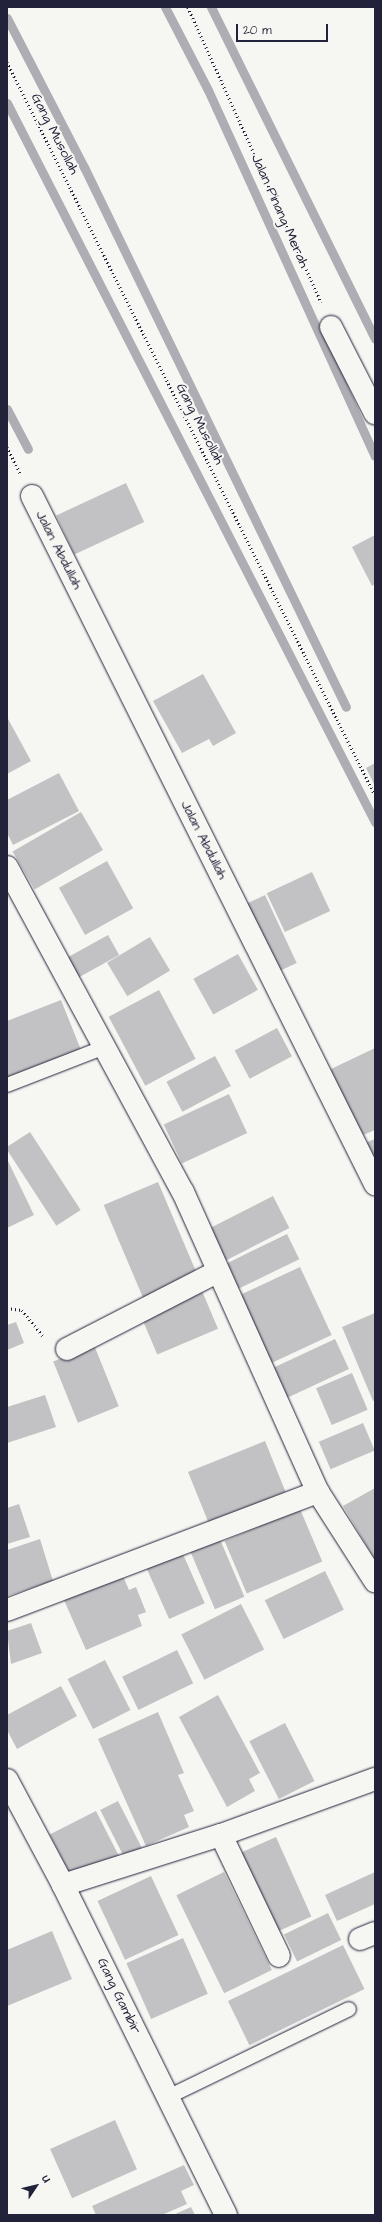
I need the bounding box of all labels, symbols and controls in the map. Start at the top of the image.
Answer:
scale bar [238,16,330,42]
text: 20 m [243,22,272,39]
street label: Gang Musollah [27,91,83,177]
street label: Jalan Pinang Merah [247,152,313,270]
street label: Gang Musollah [172,381,228,467]
street label: Jalan Abdullah [32,508,86,592]
street label: Jalan Abdullah [177,798,231,882]
street label: Gang Gambir [93,1955,145,2037]
north arrow [16,2166,56,2206]
text: U [38,2172,54,2186]

